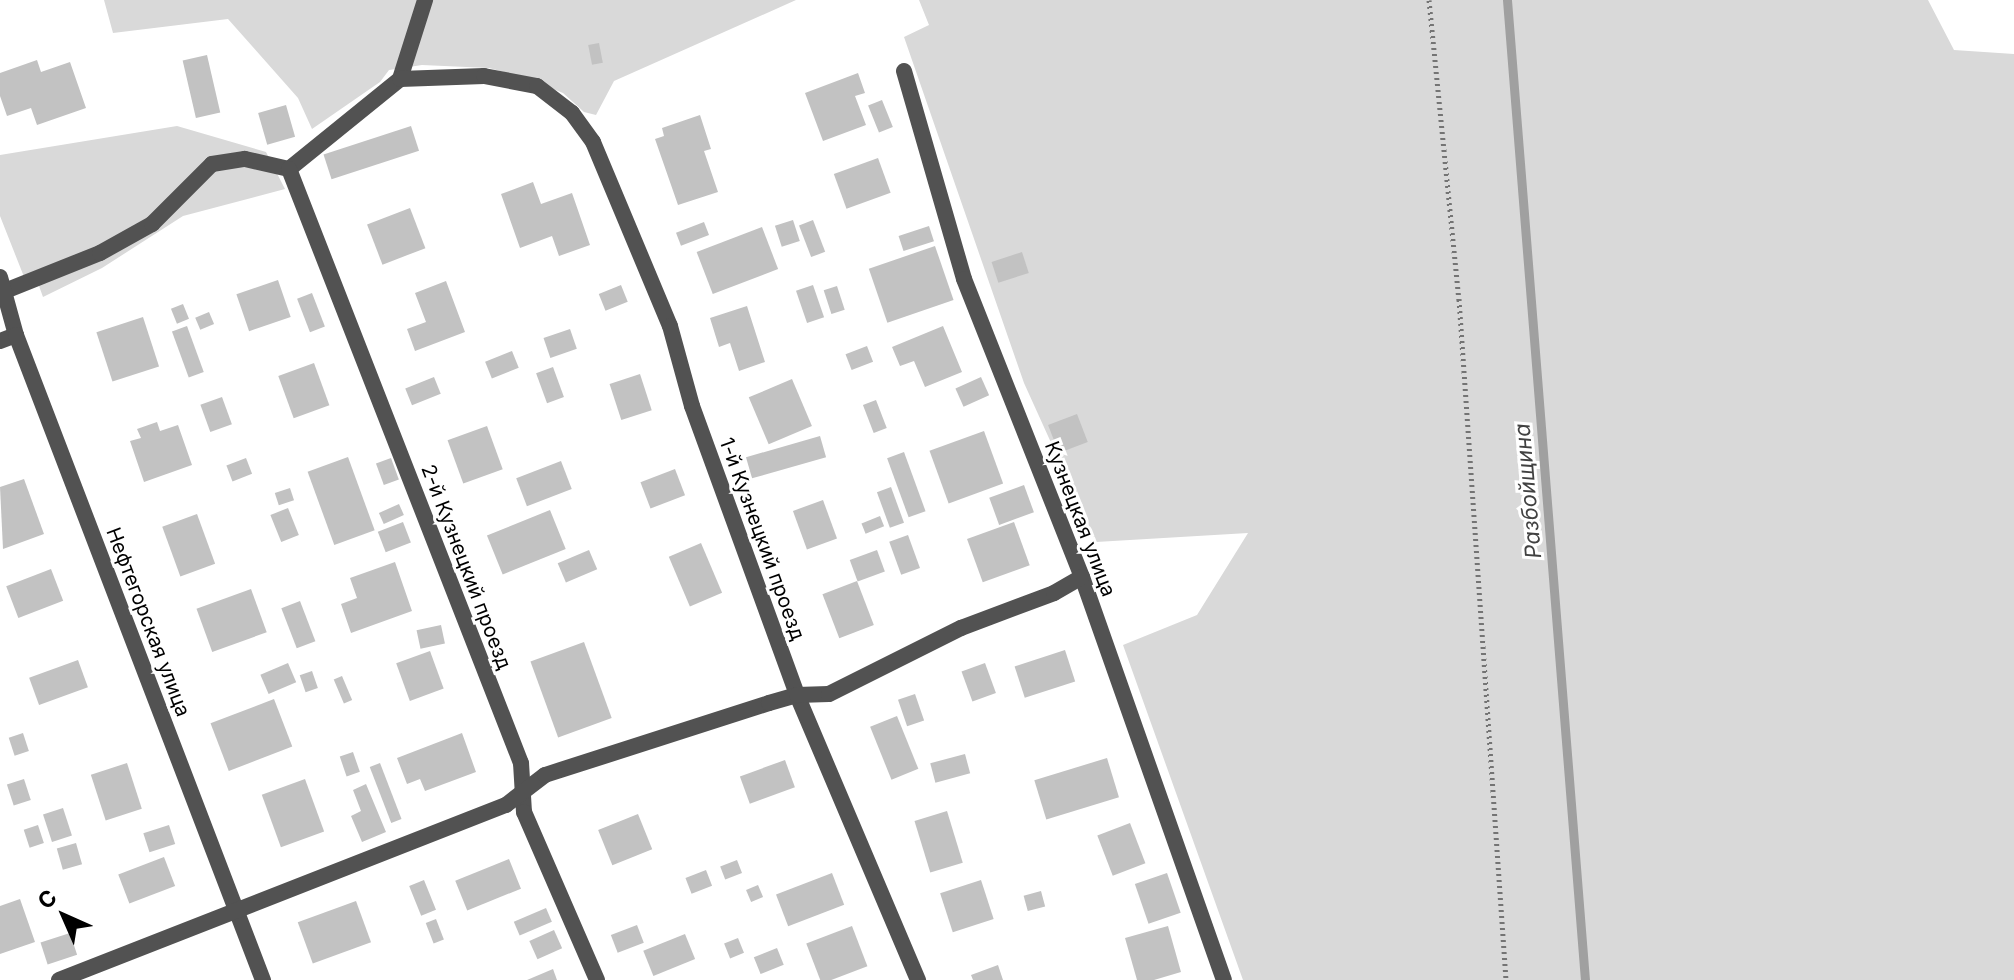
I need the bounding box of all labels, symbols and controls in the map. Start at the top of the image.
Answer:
water label: Разбойщина [1509,422,1547,560]
street label: 1-й Кузнецкий проезд [714,434,810,644]
street label: Кузнецкая улица [1039,438,1121,600]
street label: 2-й Кузнецкий проезд [416,461,516,673]
street label: Нефтегорская улица [101,524,195,720]
north arrow [24,876,104,956]
text: С [32,884,62,914]

